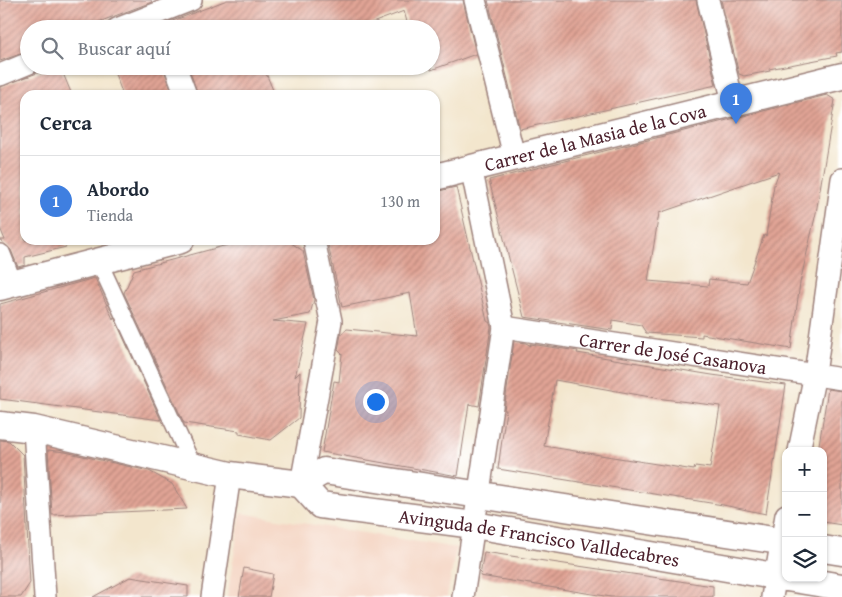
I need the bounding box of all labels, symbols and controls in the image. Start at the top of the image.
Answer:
search box [20,20,440,75]
icon: search [38,34,66,62]
text: Buscar aquí [78,34,171,62]
pin: 1 [720,83,752,124]
street label: Carrer de la Masia de la Cova [481,96,709,178]
text: Cerca [40,107,92,138]
text: Abordo [87,175,149,203]
text: 1 [52,189,60,213]
text: 130 m [380,189,420,213]
text: Tienda [87,203,133,227]
street label: Carrer de José Casanova [577,325,769,381]
your location [363,389,389,415]
map controls [782,447,827,582]
button: + [782,447,827,492]
button: − [782,492,827,537]
street label: Avinguda de Francisco Valldecabres [397,501,682,574]
button: layers [782,537,827,582]

